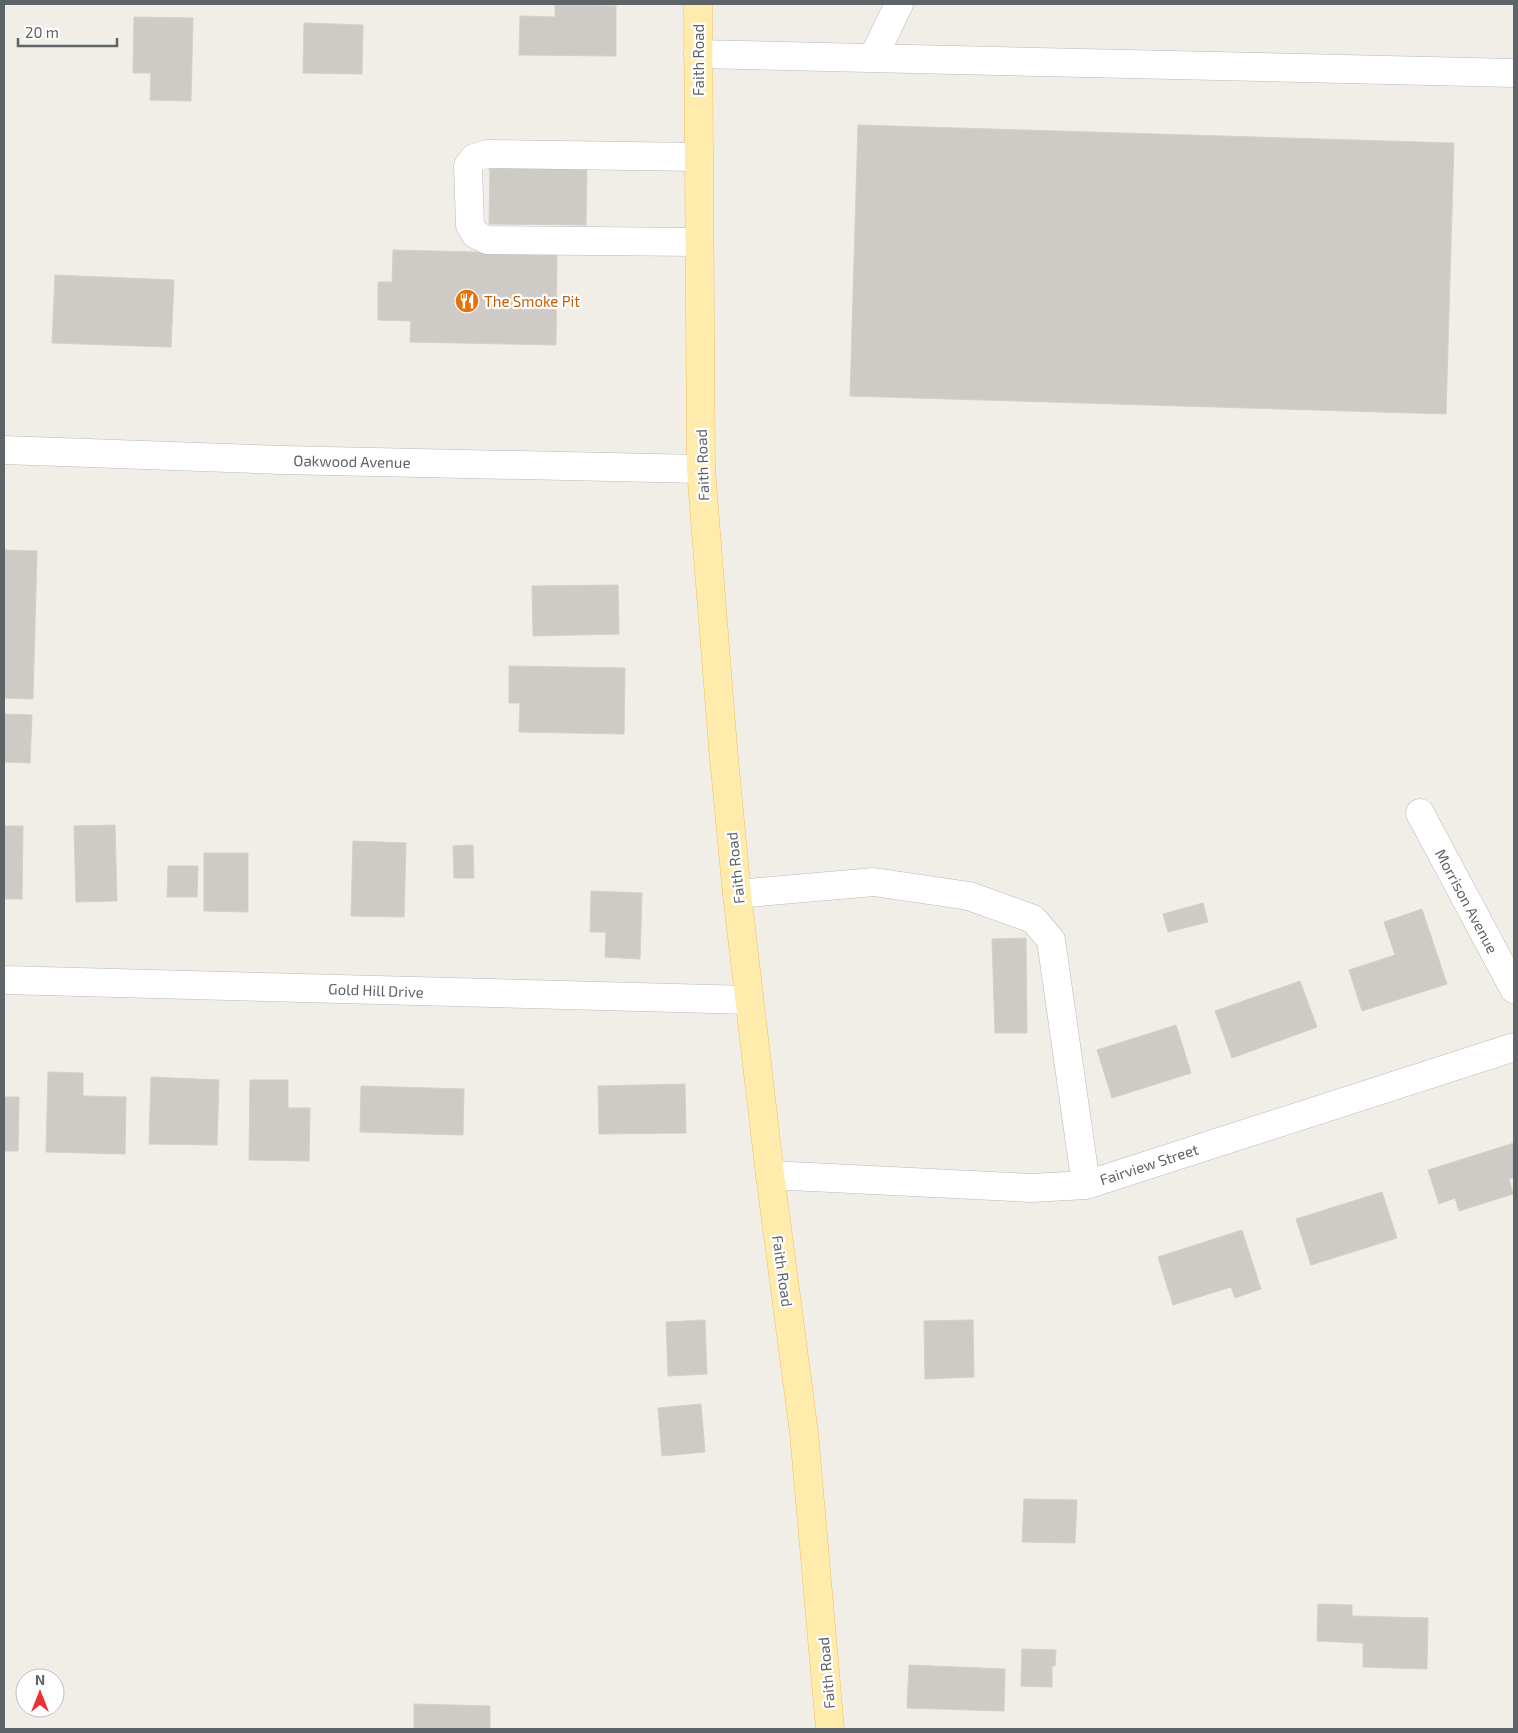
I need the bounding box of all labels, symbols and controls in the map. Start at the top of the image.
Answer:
scale bar [18,15,116,47]
text: 20 m [25,23,59,41]
street label: Faith Road [689,24,707,96]
restaurant icon: The Smoke Pit [454,288,480,314]
place label: The Smoke Pit [484,292,580,310]
street label: Faith Road [692,429,712,501]
street label: Oakwood Avenue [293,451,411,471]
street label: Faith Road [722,831,748,905]
street label: Morrison Avenue [1432,846,1502,956]
street label: Gold Hill Drive [328,979,424,1001]
street label: Fairview Street [1097,1140,1201,1188]
street label: Faith Road [769,1234,797,1308]
street label: Faith Road [814,1636,838,1710]
north arrow [15,1668,65,1718]
text: N [35,1671,45,1688]

